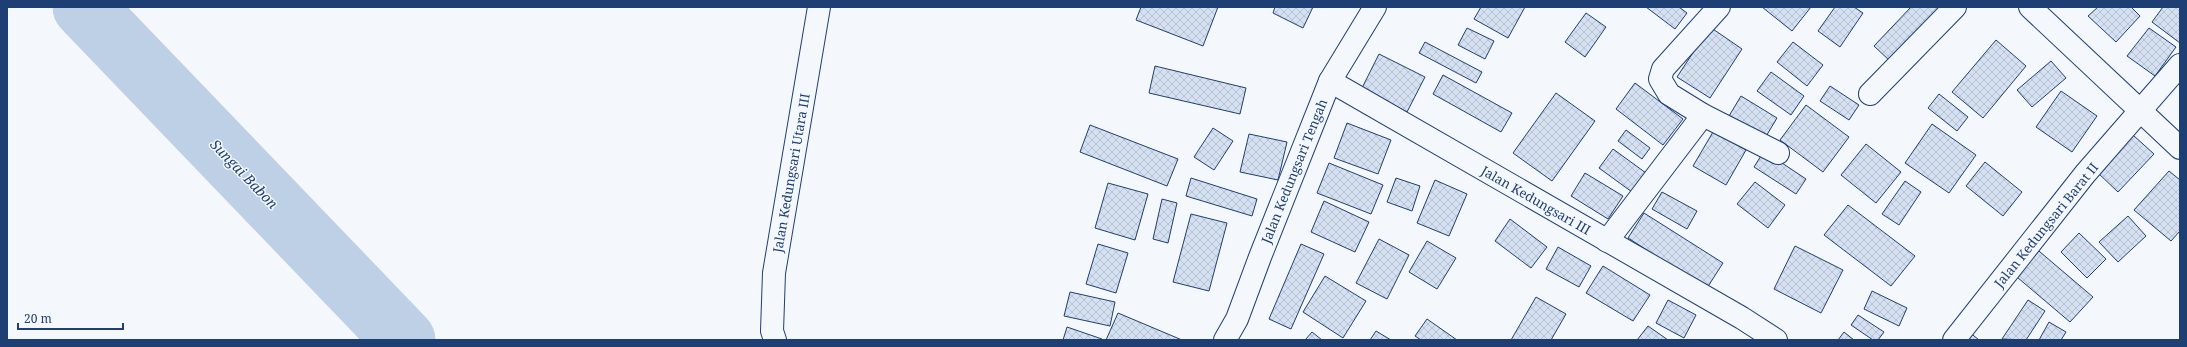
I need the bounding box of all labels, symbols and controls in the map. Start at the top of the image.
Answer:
street label: Jalan Kedungsari Utara III [768,92,814,255]
street label: Jalan Kedungsari Tengah [1256,96,1331,247]
water label: Sungai Babon [206,135,283,213]
street label: Jalan Kedungsari Barat II [1989,159,2102,292]
street label: Jalan Kedungsari III [1477,161,1594,239]
scale bar [18,305,123,331]
text: 20 m [24,310,52,327]

